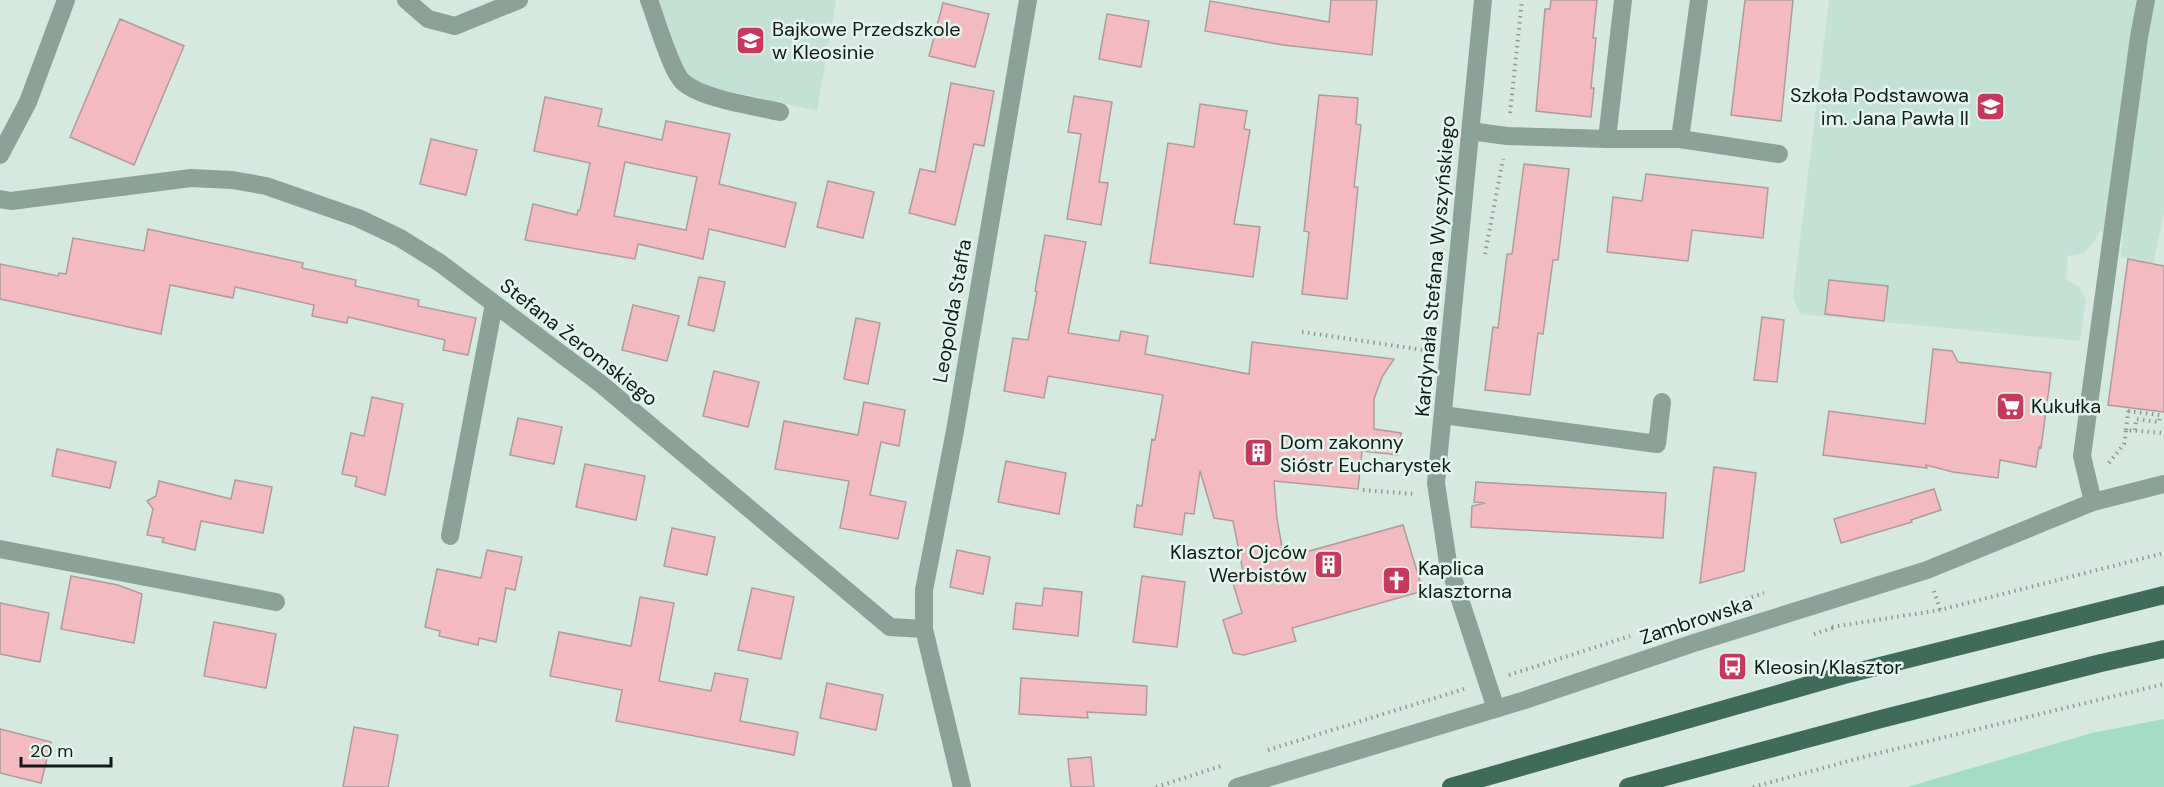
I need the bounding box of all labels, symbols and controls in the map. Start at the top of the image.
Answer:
place label: Bajkowe Przedszkole w Kleosinie [772,16,961,65]
school or university icon: Bajkowe Przedszkole w Kleosinie [735,25,767,57]
place label: Szkoła Podstawowa im. Jana Pawła II [1790,82,1969,131]
school or university icon: Szkoła Podstawowa im. Jana Pawła II [1974,90,2006,122]
street label: Kardynała Stefana Wyszyńskiego [1409,114,1461,418]
street label: Leopolda Staffa [927,237,977,385]
street label: Stefana Żeromskiego [495,272,663,412]
supermarket icon: Kukułka [1994,390,2026,422]
place label: Kukułka [2031,393,2101,419]
place label: Dom zakonny Sióstr Eucharystek [1280,429,1452,478]
building icon: Dom zakonny Sióstr Eucharystek [1243,437,1275,469]
place label: Klasztor Ojców Werbistów [1170,539,1307,588]
building icon: Klasztor Ojców Werbistów [1312,548,1344,580]
place label: Kaplica klasztorna [1418,555,1512,604]
church icon: Kaplica klasztorna [1381,564,1413,596]
street label: Zambrowska [1636,590,1756,650]
bus stop icon: Kleosin/Klasztor [1717,651,1749,683]
place label: Kleosin/Klasztor [1754,654,1902,680]
scale bar [21,730,111,768]
text: 20 m [30,739,73,763]

